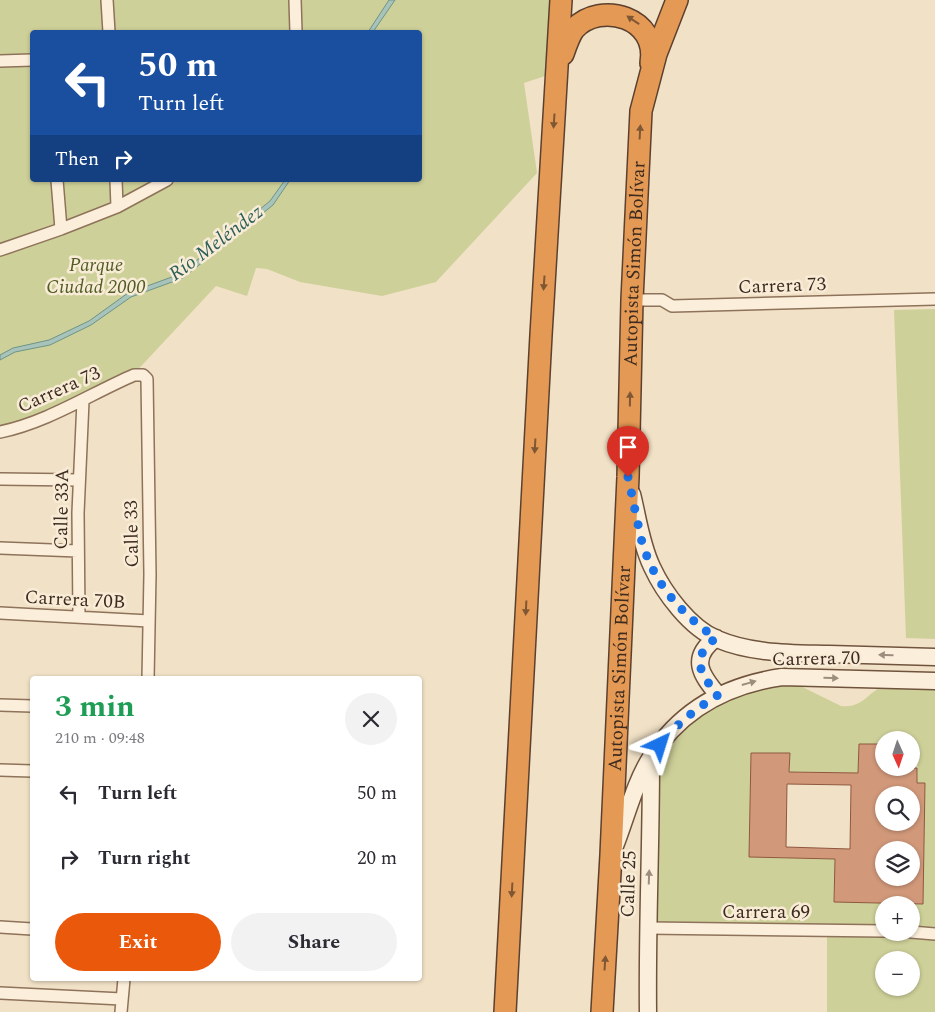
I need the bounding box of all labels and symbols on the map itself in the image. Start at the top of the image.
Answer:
one-way arrow [626,15,640,24]
one-way arrow [550,113,558,129]
one-way arrow [637,123,645,139]
street label: Autopista Simón Bolívar [616,160,653,367]
water label: Río Meléndez [162,197,270,289]
park label: Parque Ciudad 2000 [46,251,146,302]
street label: Carrera 73 [737,270,827,302]
one-way arrow [540,276,548,292]
street label: Carrera 73 [13,359,106,421]
one-way arrow [626,391,634,407]
pin [607,426,649,477]
one-way arrow [531,438,539,454]
street label: Calle 33A [47,468,77,550]
street label: Calle 33 [117,500,147,568]
street label: Autopista Simón Bolívar [600,564,639,772]
street label: Carrera 70B [24,583,126,617]
one-way arrow [522,600,530,616]
street label: Carrera 70 [772,644,860,674]
one-way arrow [878,651,894,659]
one-way arrow [823,674,839,682]
one-way arrow [742,679,757,687]
position arrow [633,718,685,770]
north arrow [875,731,920,776]
street label: Calle 25 [613,850,645,918]
one-way arrow [645,869,653,885]
one-way arrow [507,882,515,898]
street label: Carrera 69 [722,898,810,927]
one-way arrow [601,955,609,971]

